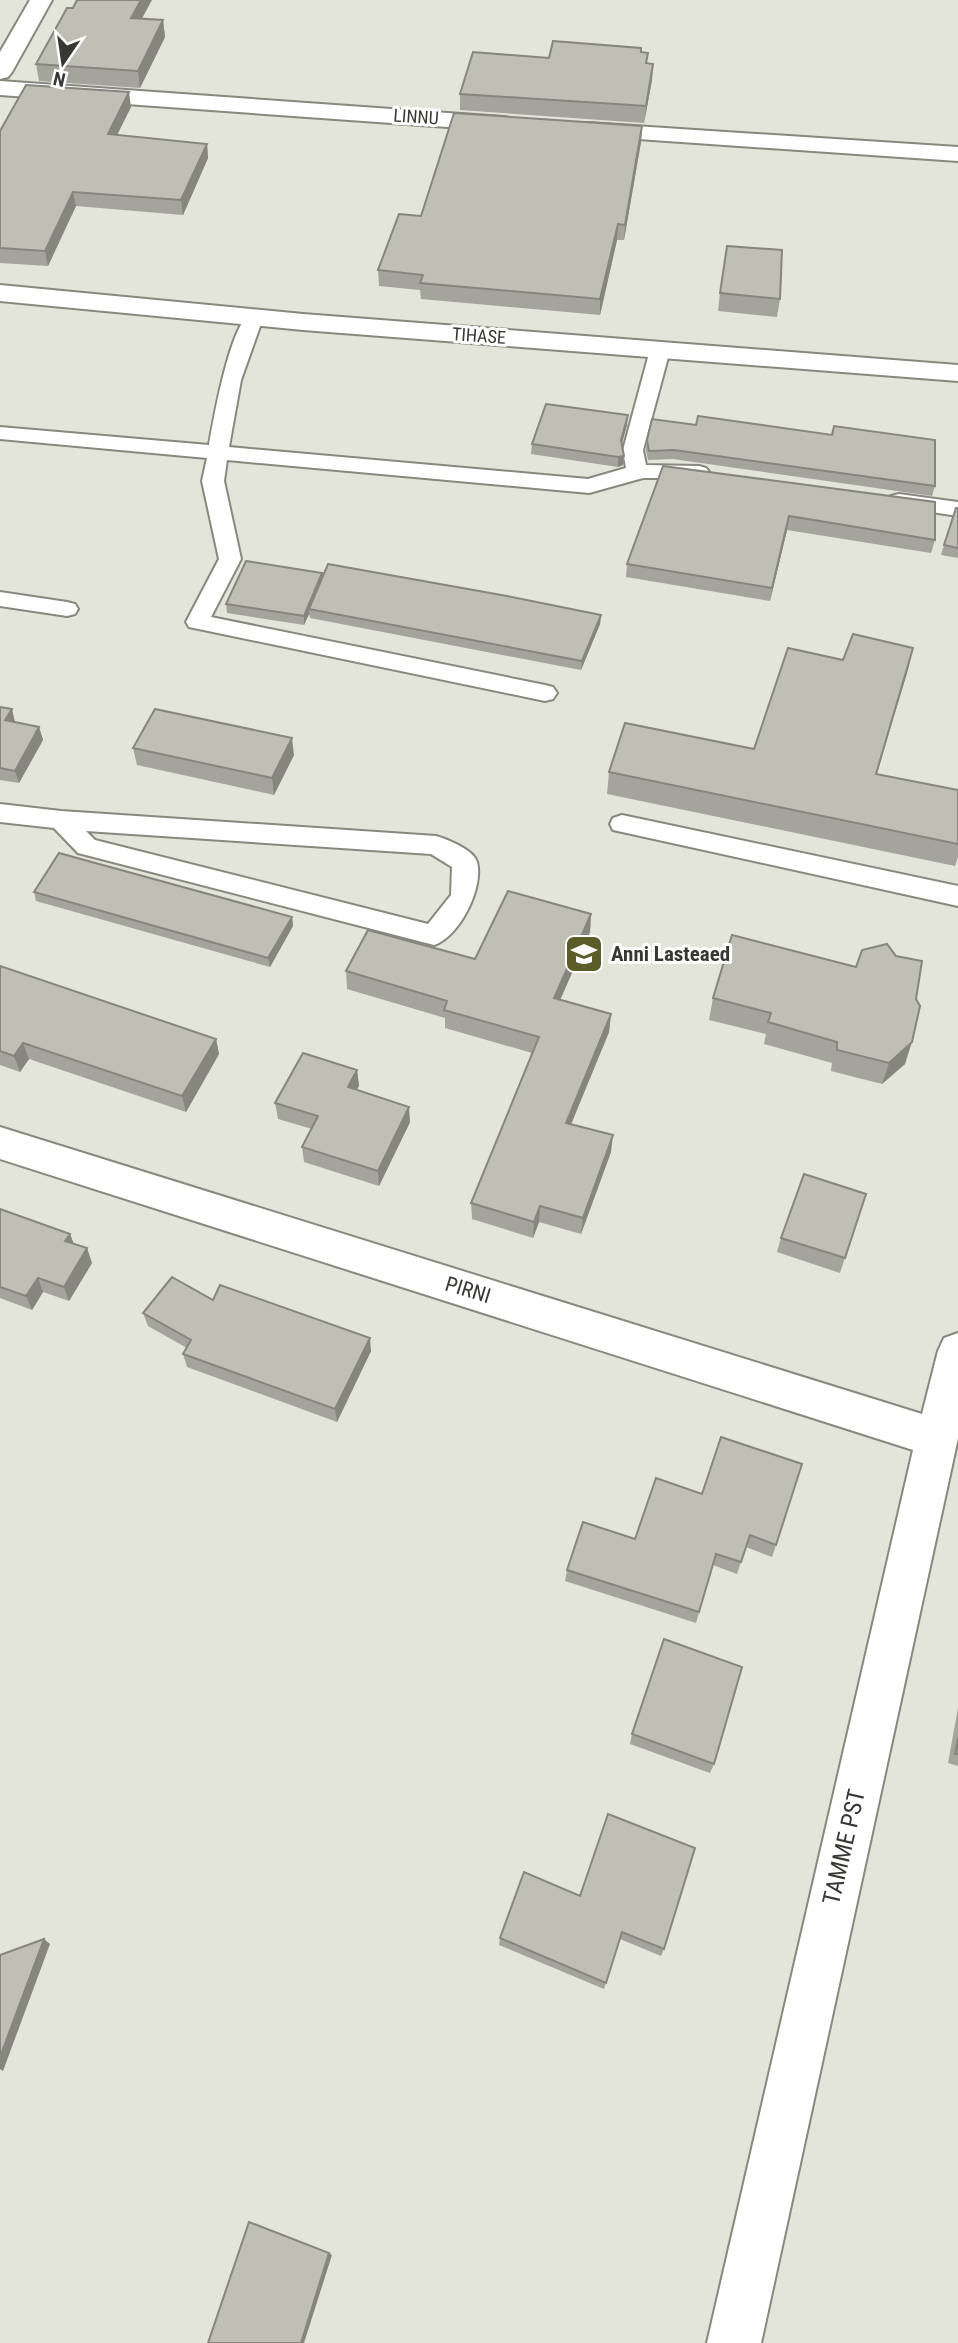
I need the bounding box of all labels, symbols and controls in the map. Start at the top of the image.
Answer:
north arrow [28,28,98,98]
text: N [51,67,68,92]
street label: LINNU [393,104,439,129]
street label: TIHASE [451,323,507,348]
school or university icon: Anni Lasteaed [563,933,605,975]
place label: Anni Lasteaed [611,942,730,966]
street label: PIRNI [442,1272,494,1308]
street label: TAMME PST [817,1787,871,1907]

